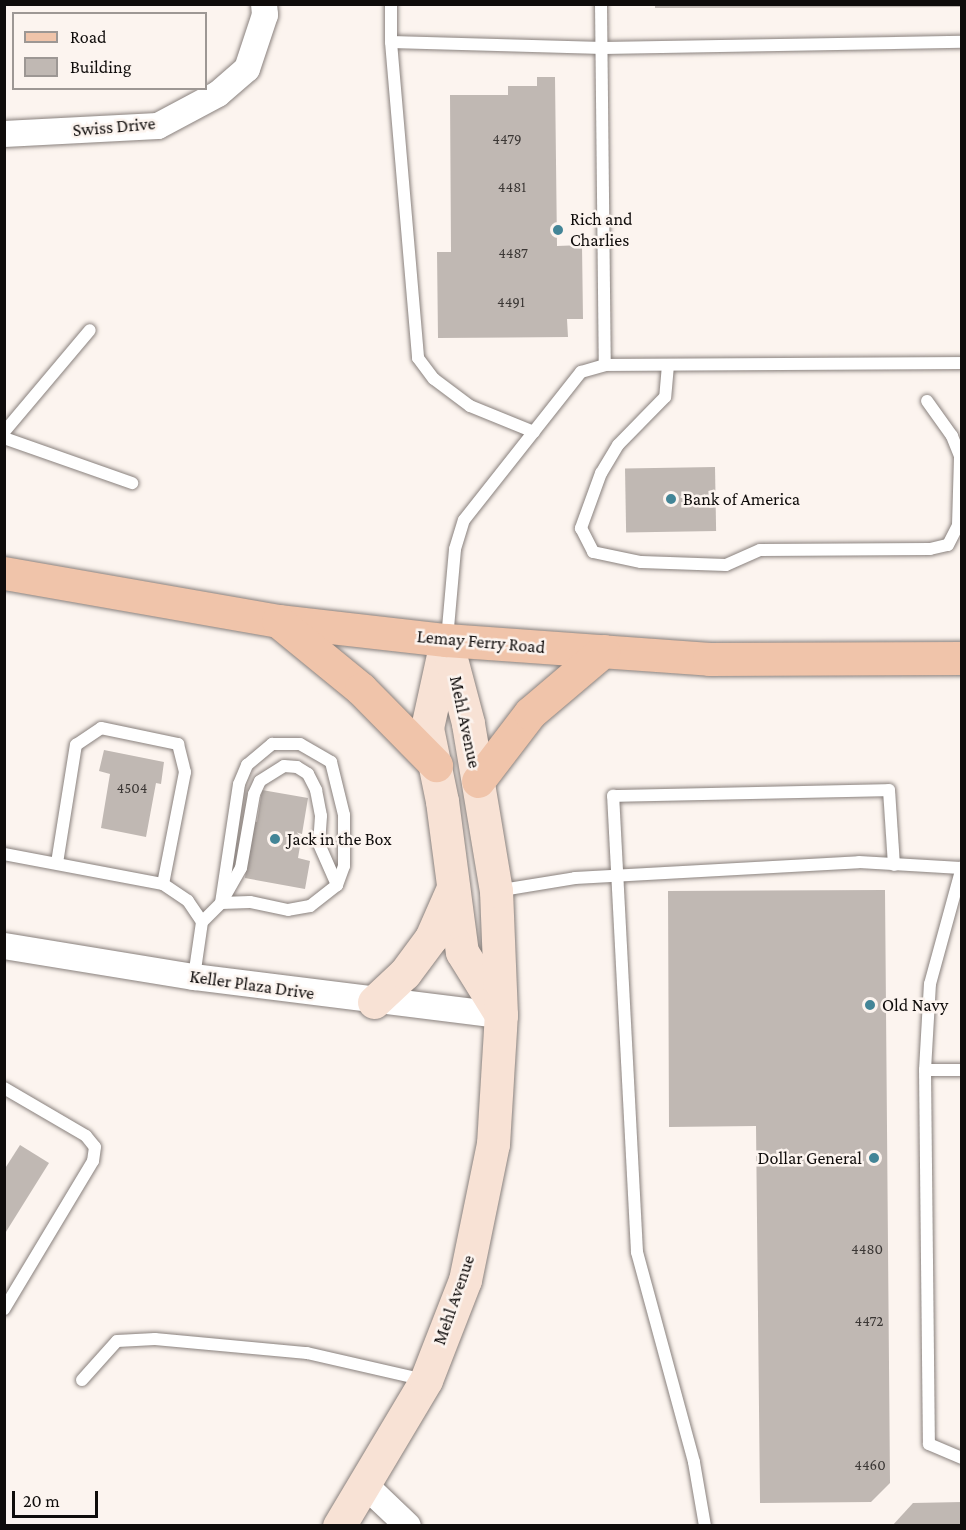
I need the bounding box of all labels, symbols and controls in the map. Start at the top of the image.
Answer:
legend [12,12,207,90]
text: Road [70,27,107,47]
text: Building [70,57,131,77]
street label: Swiss Drive [72,113,156,141]
house number: 4479 [492,131,522,149]
house number: 4481 [498,179,526,197]
place label: Rich and Charlies [570,209,633,252]
marker: Rich and Charlies [551,223,565,237]
house number: 4487 [498,245,528,263]
house number: 4491 [497,294,525,312]
place label: Bank of America [683,488,800,510]
marker: Bank of America [664,492,678,506]
street label: Lemay Ferry Road [416,626,546,658]
street label: Mehl Avenue [445,674,485,770]
house number: 4504 [117,780,147,798]
place label: Jack in the Box [287,828,392,850]
marker: Jack in the Box [268,832,282,846]
street label: Keller Plaza Drive [188,966,316,1004]
place label: Old Navy [882,994,948,1016]
marker: Old Navy [863,998,877,1012]
place label: Dollar General [758,1147,862,1169]
marker: Dollar General [867,1151,881,1165]
house number: 4480 [851,1241,883,1259]
street label: Mehl Avenue [429,1252,479,1348]
house number: 4472 [854,1313,884,1331]
house number: 4460 [854,1457,886,1475]
scale bar [15,1479,100,1517]
text: 20 m [23,1491,60,1511]

